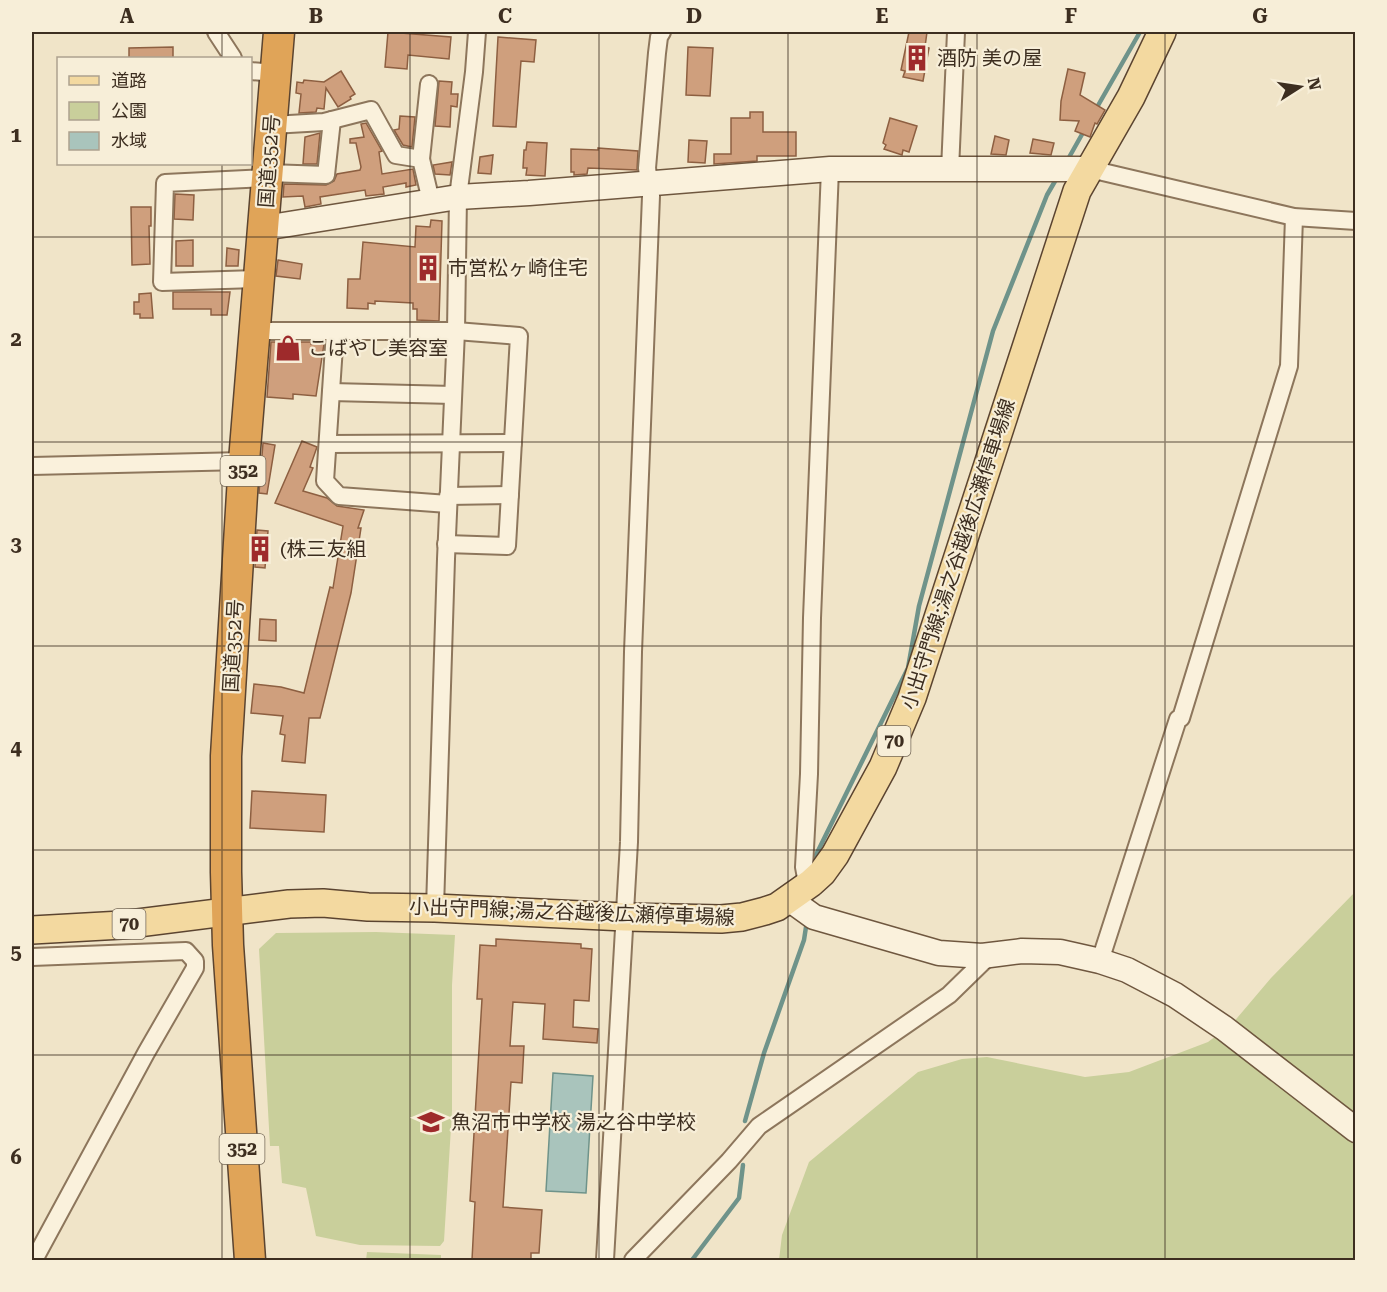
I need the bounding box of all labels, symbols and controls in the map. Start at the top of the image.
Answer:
text: A [120,4,135,28]
text: B [309,4,323,28]
text: C [498,4,512,28]
text: D [686,4,702,28]
text: E [876,4,889,28]
text: F [1065,4,1077,28]
text: G [1252,4,1268,28]
building icon: 酒防 美の屋 [902,43,932,73]
place label: 酒防 美の屋 [937,46,1042,70]
legend [57,57,252,165]
north arrow [1270,57,1330,117]
text: 道路 [111,70,147,91]
text: N [1304,76,1325,92]
text: 公園 [111,100,147,121]
street label: 国道352号 [254,113,284,209]
text: 1 [10,123,22,147]
text: 水域 [111,130,147,151]
building icon: 市営松ヶ崎住宅 [413,253,443,283]
place label: 市営松ヶ崎住宅 [448,256,588,280]
text: 2 [10,327,22,351]
shop icon: こばやし美容室 [273,333,303,363]
place label: こばやし美容室 [308,336,448,360]
street label: 小出守門線;湯之谷越後広瀬停車場線 [896,395,1020,713]
road number: 352 [220,456,266,486]
text: 3 [10,532,22,556]
building icon: (株三友組 [245,534,275,564]
place label: (株三友組 [280,537,367,561]
street label: 国道352号 [219,599,247,693]
road number: 70 [878,726,910,756]
text: 4 [10,736,22,760]
street label: 小出守門線;湯之谷越後広瀬停車場線 [409,894,735,930]
road number: 70 [112,909,146,939]
text: 5 [10,940,22,964]
school or university icon: 魚沼市中学校 湯之谷中学校 [416,1107,446,1137]
place label: 魚沼市中学校 湯之谷中学校 [451,1110,696,1134]
road number: 352 [220,1134,264,1164]
text: 6 [10,1145,22,1169]

